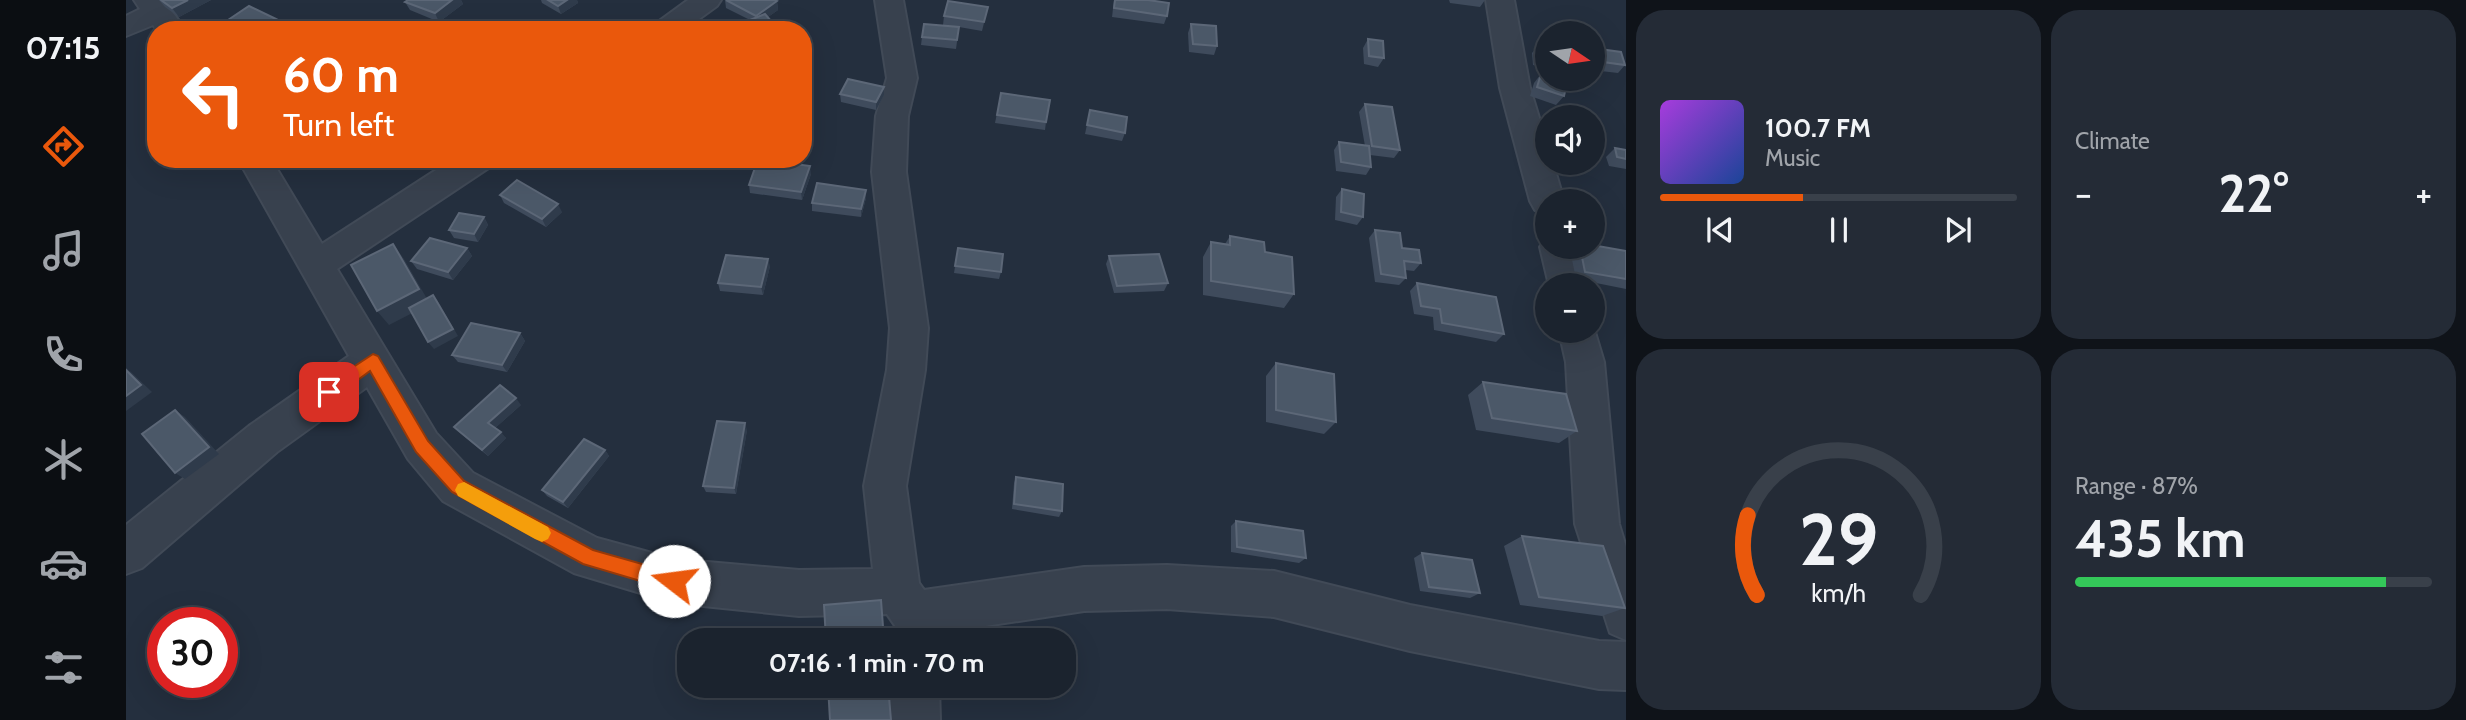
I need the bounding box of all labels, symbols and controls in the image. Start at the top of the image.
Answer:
north arrow [1535,21,1605,91]
map controls [1535,21,1605,343]
text: 07:15 [25,28,101,67]
text: 60 m [283,45,399,104]
icon: left [168,49,259,140]
text: Turn left [283,105,394,144]
button: sound [1535,105,1605,175]
text: 100.7 FM [1765,112,1871,144]
icon: directions [39,122,88,171]
text: Climate [2075,127,2150,155]
text: Music [1765,144,1820,172]
text: 22° [2218,162,2289,225]
text: − [2075,170,2092,217]
text: + [2415,170,2432,217]
button: + [1535,189,1605,259]
icon: previous [1701,211,1739,249]
icon: pause [1820,211,1858,249]
icon: next [1939,211,1977,249]
icon: music [39,226,88,275]
button: − [1535,273,1605,343]
icon: phone [39,330,88,379]
pin [299,362,359,422]
icon: arrive [310,373,348,411]
icon: climate [39,435,88,484]
text: Range · 87% [2075,472,2198,500]
text: 29 [1799,496,1878,584]
text: 435 km [2075,507,2245,570]
icon: car [39,539,88,588]
position arrow [637,544,711,618]
text: km/h [1811,578,1866,608]
speed limit sign: 30 [147,607,238,698]
icon: filters [39,643,88,692]
text: 07:16 · 1 min · 70 m [769,647,984,679]

